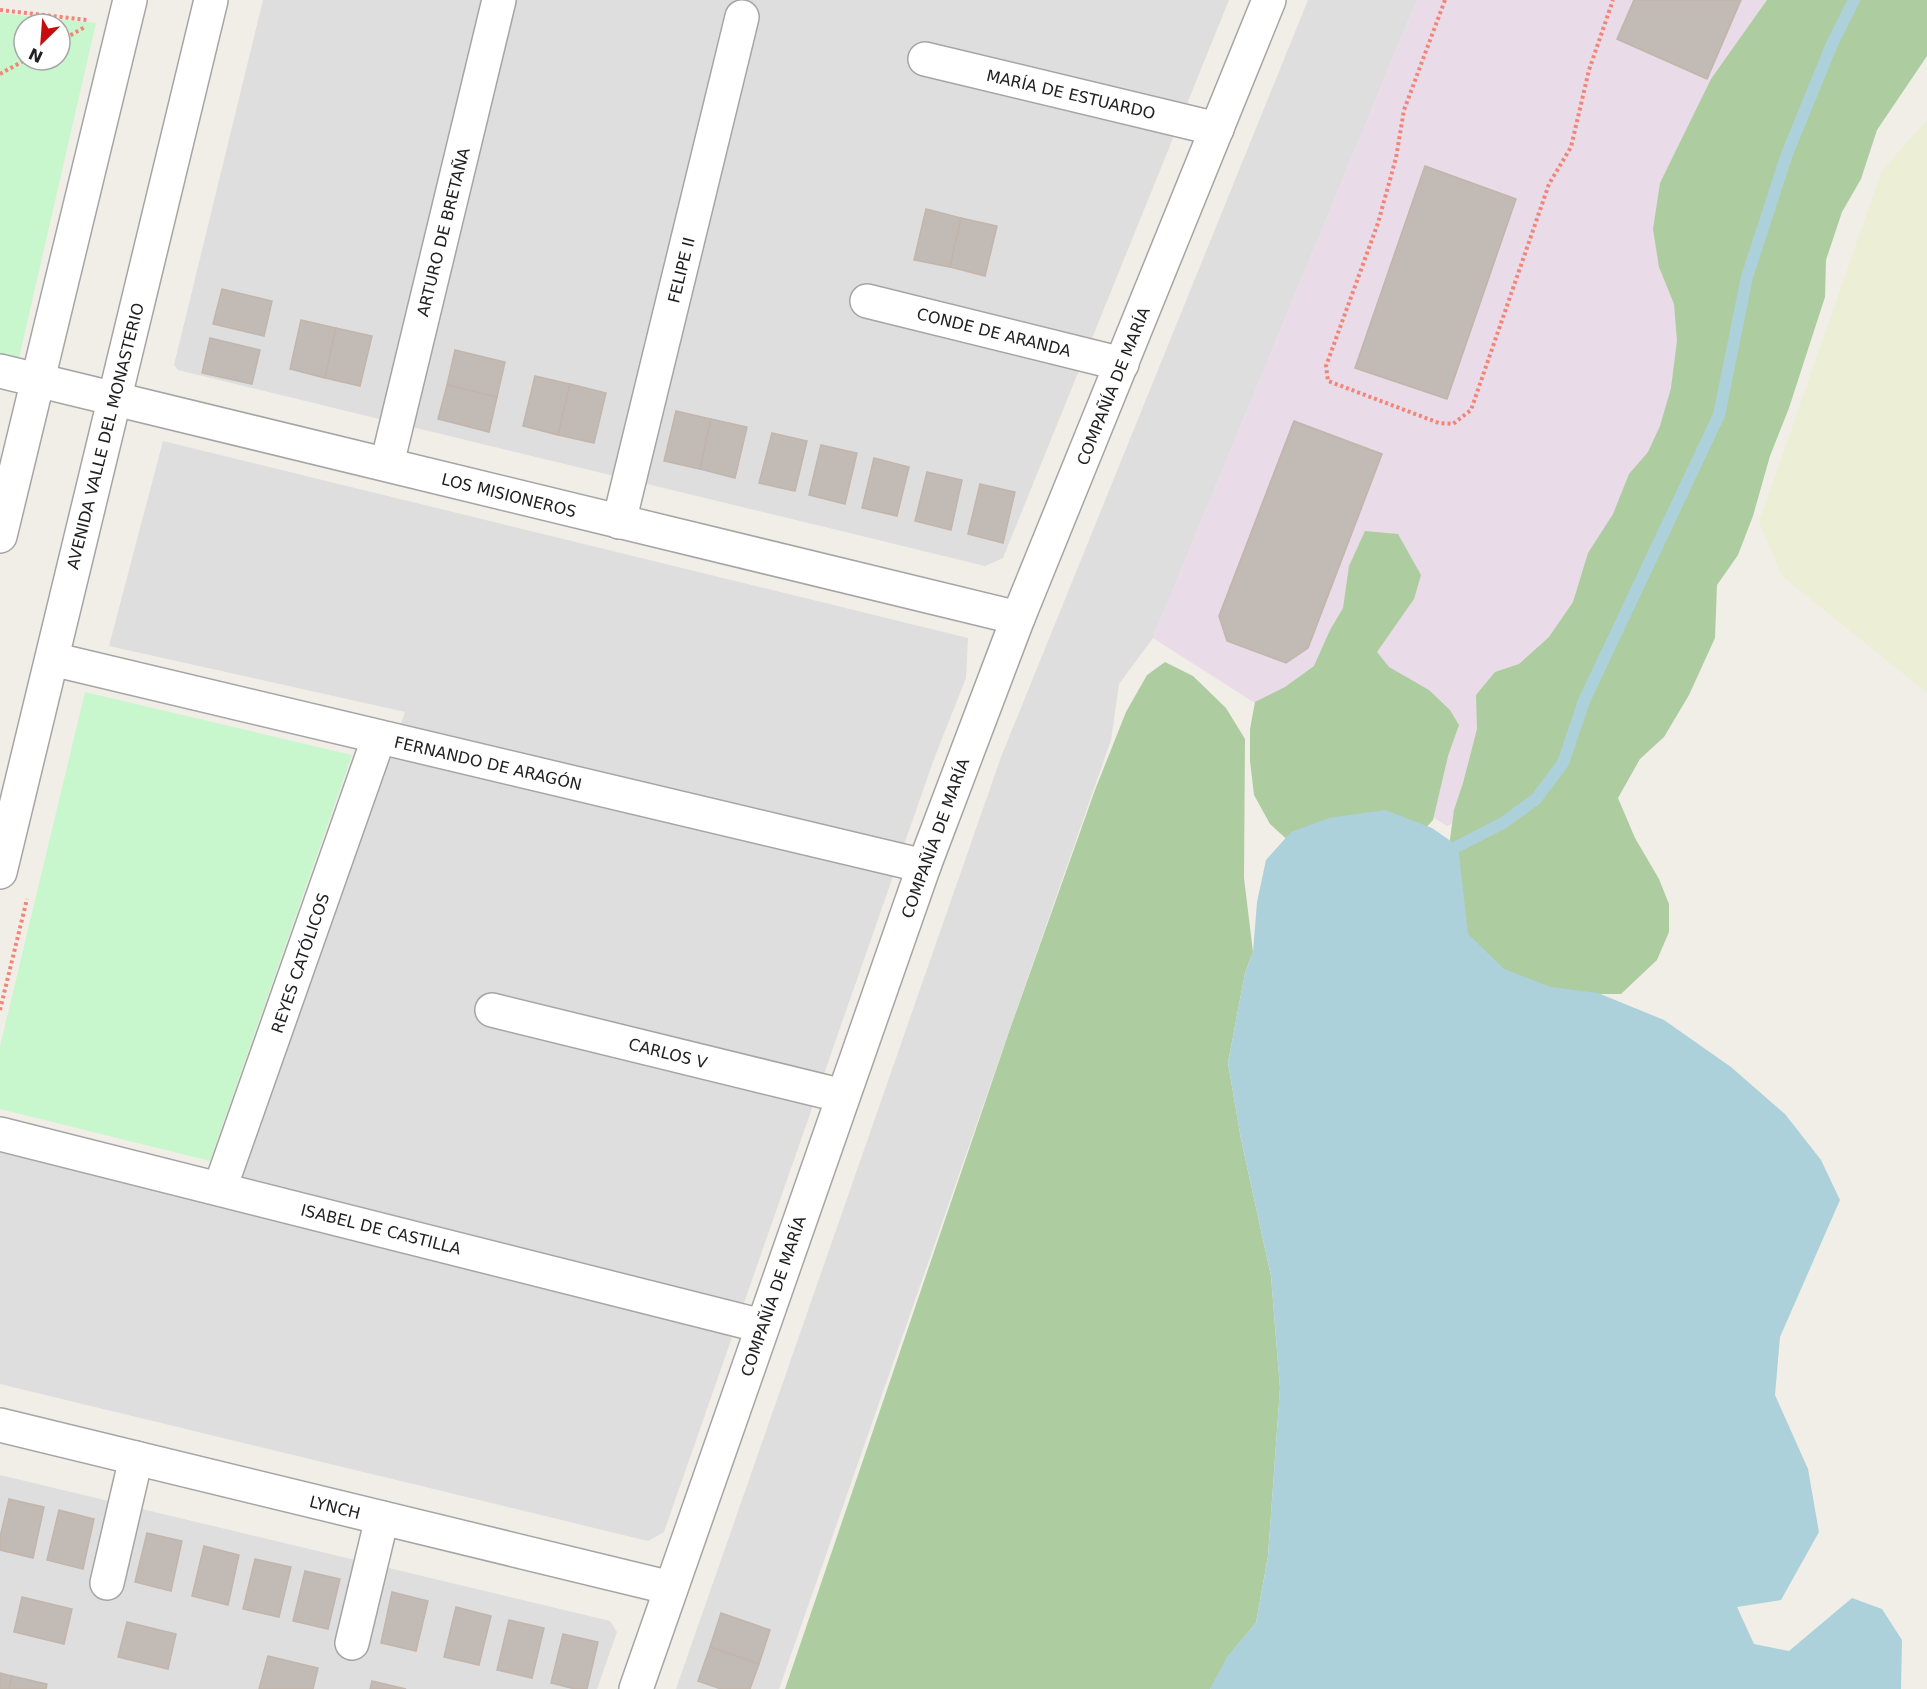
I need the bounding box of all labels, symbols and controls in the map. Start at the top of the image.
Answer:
north arrow [12,12,72,72]
text: N [26,44,46,67]
street label: MARÍA DE ESTUARDO [985,66,1157,123]
street label: ARTURO DE BRETAÑA [413,146,474,318]
street label: FELIPE II [664,235,699,305]
street label: AVENIDA VALLE DEL MONASTERIO [63,301,148,571]
street label: CONDE DE ARANDA [915,304,1073,361]
street label: COMPAÑÍA DE MARÍA [1073,304,1154,468]
street label: LOS MISIONEROS [440,470,578,521]
street label: FERNANDO DE ARAGÓN [392,733,584,794]
street label: COMPAÑÍA DE MARÍA [898,756,973,921]
street label: REYES CATÓLICOS [268,891,333,1036]
street label: CARLOS V [627,1035,709,1072]
street label: ISABEL DE CASTILLA [299,1200,463,1259]
street label: COMPAÑÍA DE MARÍA [737,1213,810,1379]
street label: LYNCH [307,1492,362,1523]

